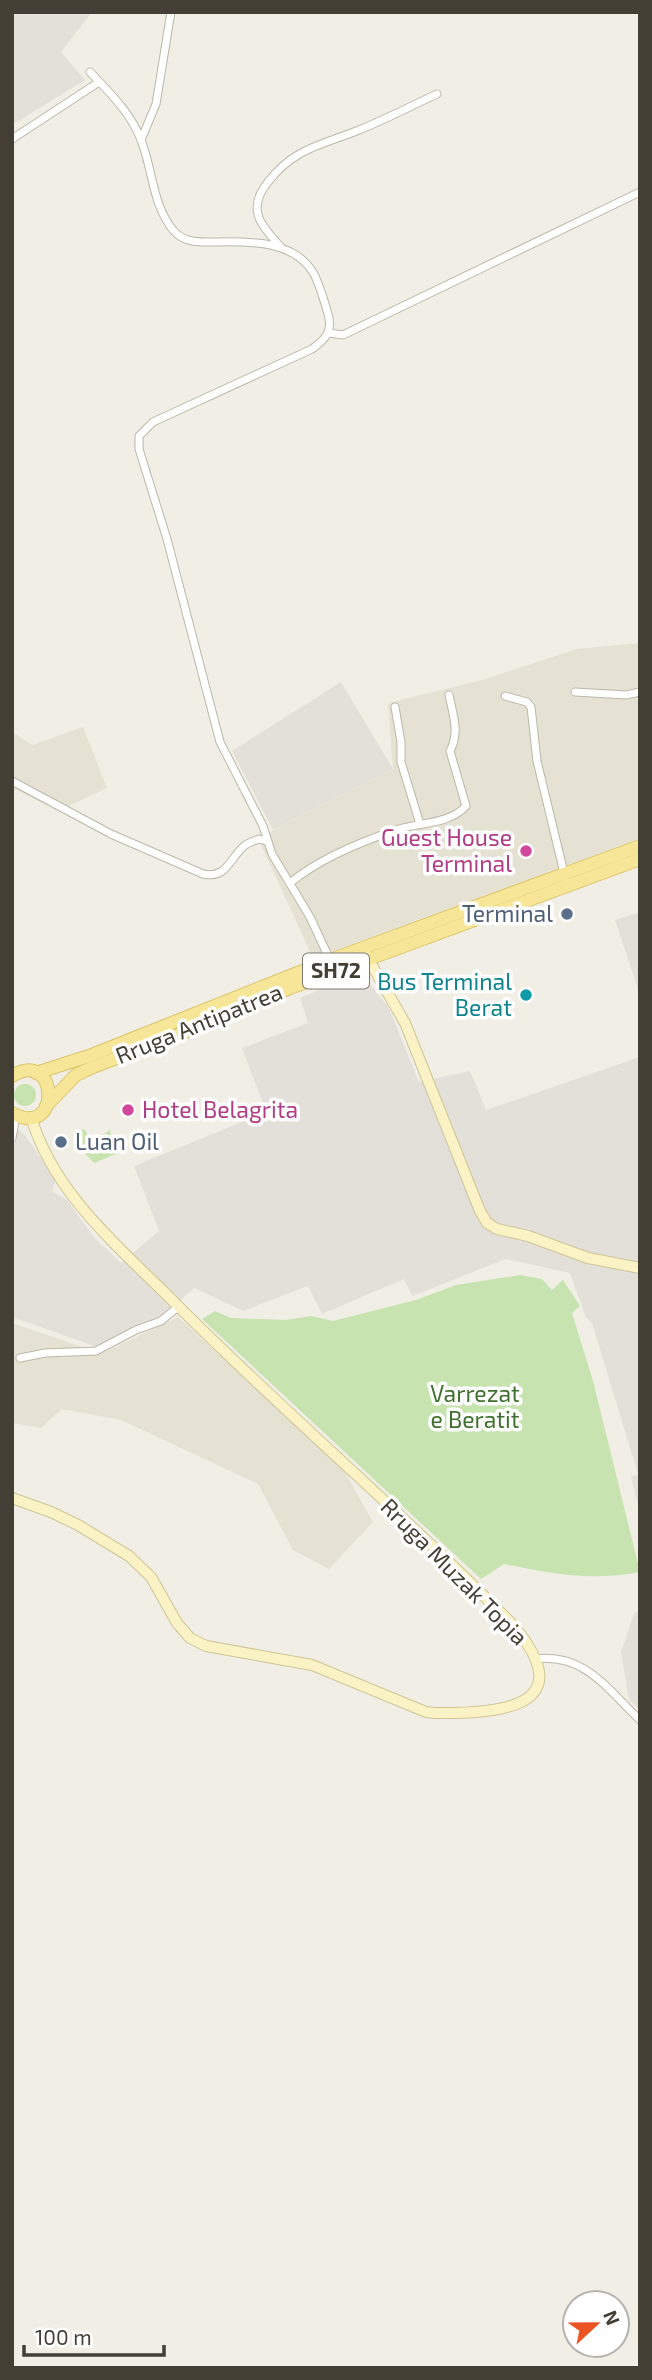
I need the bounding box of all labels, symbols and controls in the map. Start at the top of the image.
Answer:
place label: Guest House Terminal [381,823,512,877]
marker: Guest House Terminal [518,843,534,859]
place label: Terminal [462,899,553,927]
marker: Terminal [559,906,575,922]
road number: SH72 [303,954,369,988]
place label: Bus Terminal Berat [377,967,512,1021]
street label: Rruga Antipatrea [111,977,286,1069]
marker: Bus Terminal Berat [518,987,534,1003]
place label: Hotel Belagrita [142,1095,298,1123]
marker: Hotel Belagrita [120,1102,136,1118]
place label: Luan Oil [75,1127,159,1155]
marker: Luan Oil [53,1134,69,1150]
park label: Varrezat e Beratit [430,1379,520,1433]
street label: Rruga Muzak Topia [375,1492,534,1651]
north arrow [561,2289,631,2359]
text: N [599,2307,625,2328]
scale bar [24,2314,164,2358]
text: 100 m [35,2324,92,2349]

